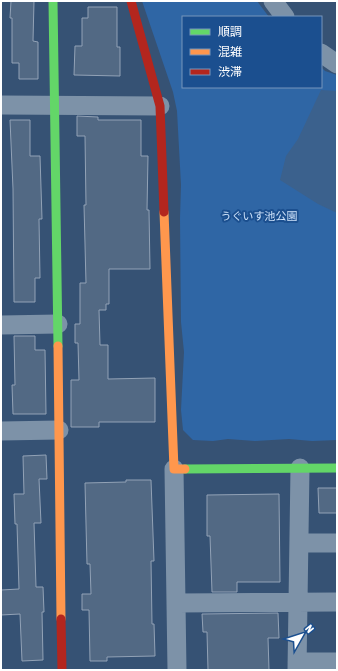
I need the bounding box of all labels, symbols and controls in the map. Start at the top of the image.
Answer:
legend [182,16,322,88]
text: 順調 [218,25,242,39]
text: 混雑 [218,45,242,59]
text: 渋滞 [218,65,242,79]
park label: うぐいす池公園 [221,210,298,222]
north arrow [282,615,322,655]
text: N [303,622,316,635]

